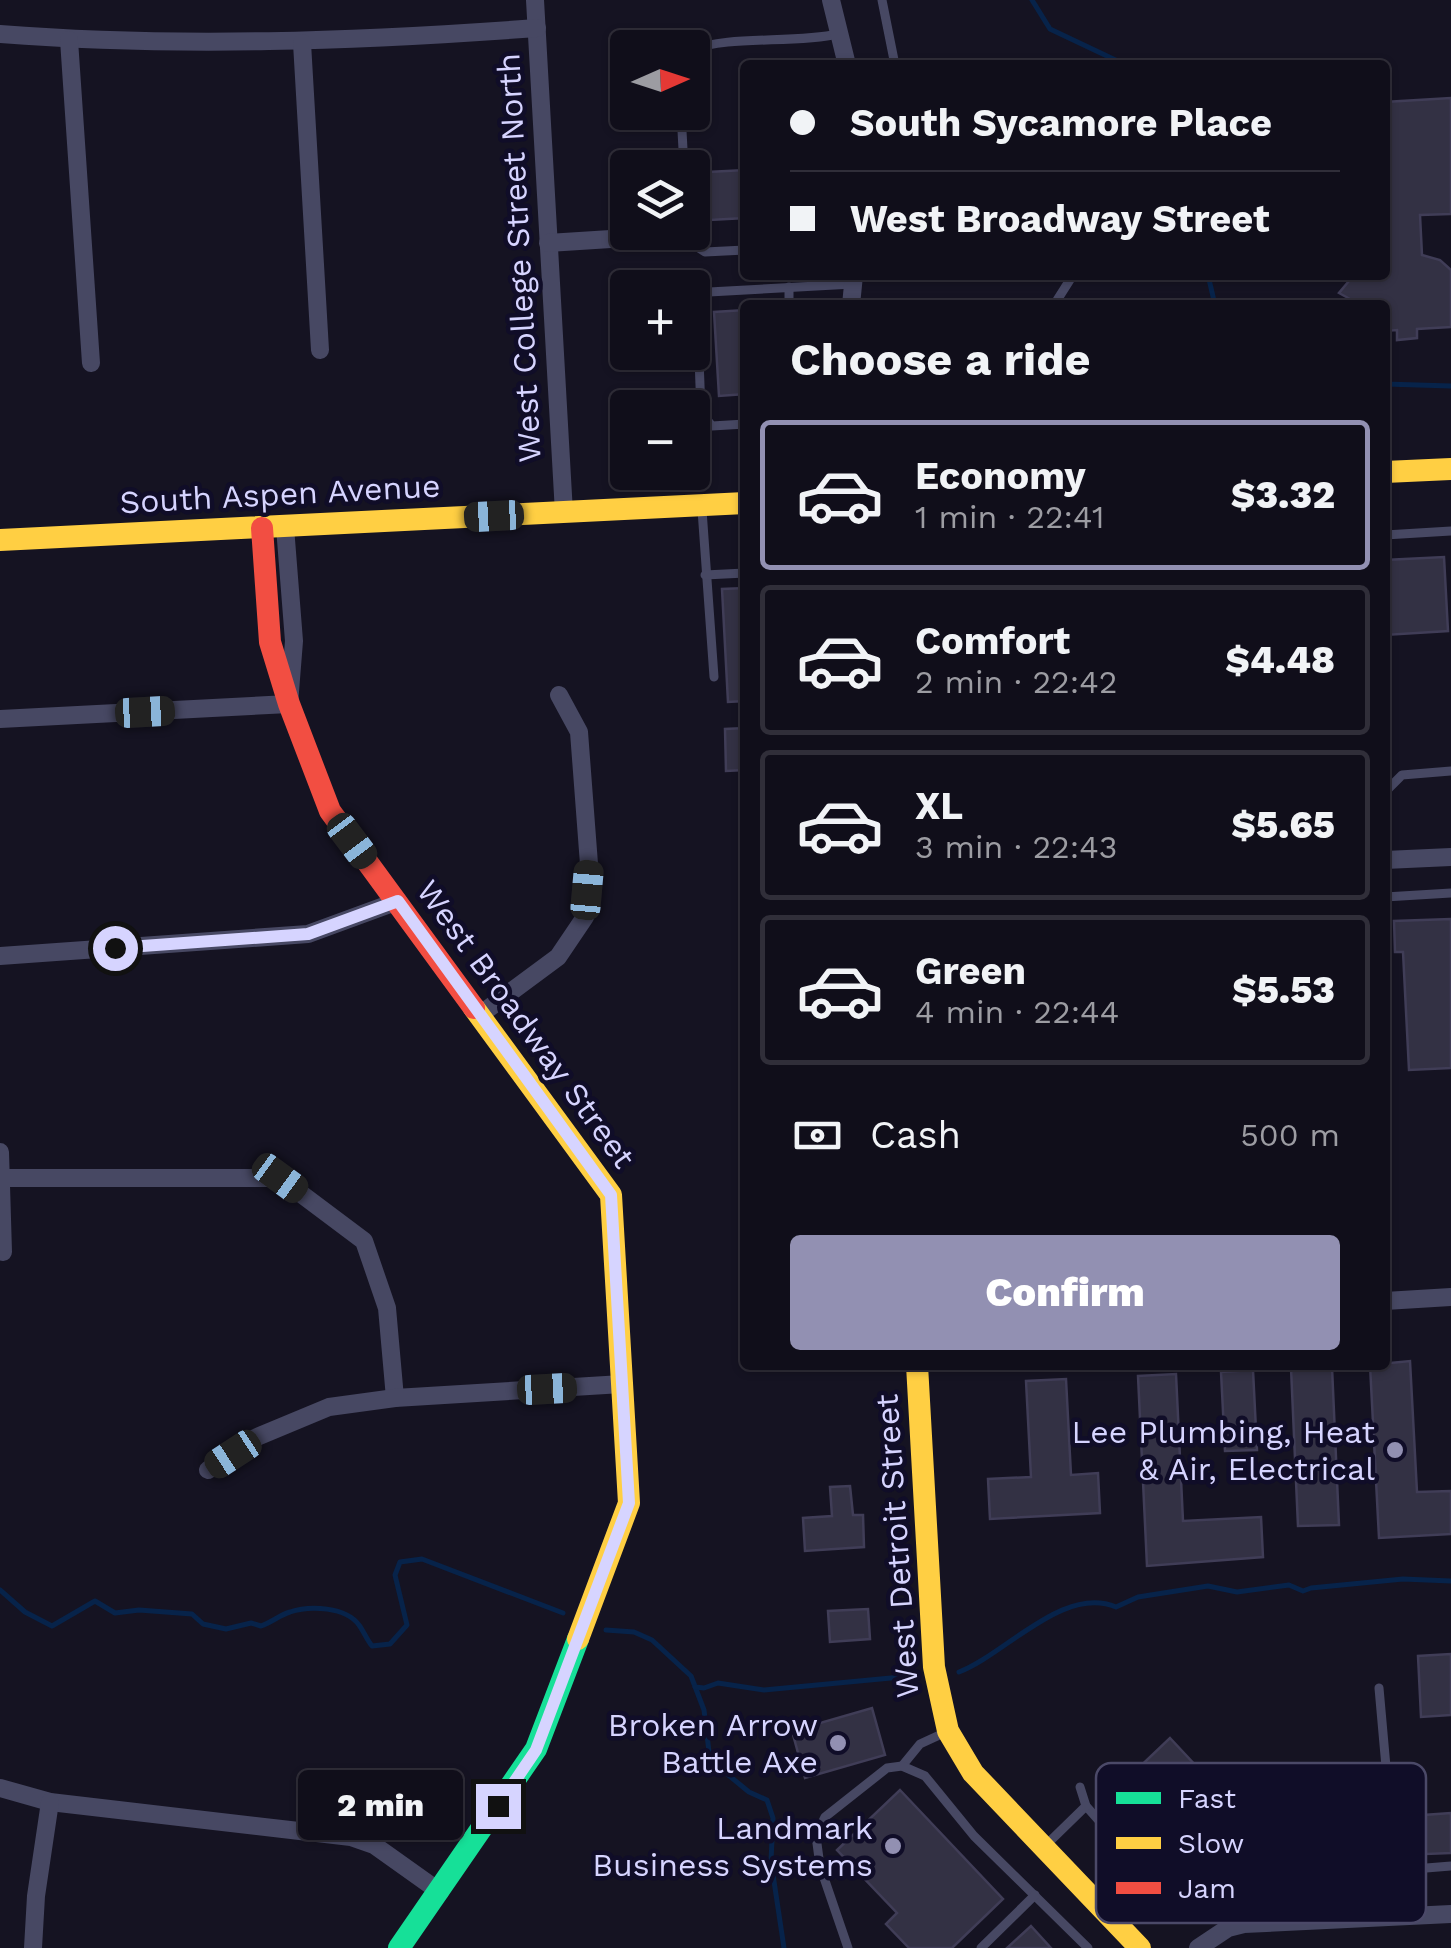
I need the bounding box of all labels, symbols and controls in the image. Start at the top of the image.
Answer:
north arrow [610,30,710,130]
map controls [610,30,710,490]
street label: West College Street North [489,52,549,464]
text: South Sycamore Place [850,101,1272,145]
button: layers [610,150,710,250]
text: West Broadway Street [850,197,1270,241]
button: + [610,270,710,370]
text: Choose a ride [790,333,1090,386]
button: − [610,390,710,490]
icon: car [795,450,885,540]
text: Economy [915,454,1086,498]
street label: South Aspen Avenue [119,467,441,521]
text: $3.32 [1231,473,1335,517]
text: 1 min · 22:41 [915,498,1105,536]
car [463,499,525,533]
icon: car [795,615,885,705]
text: Comfort [915,619,1070,663]
text: $4.48 [1225,638,1335,682]
text: 2 min · 22:42 [915,663,1117,701]
car [114,695,176,729]
icon: car [795,780,885,870]
text: XL [915,784,963,828]
text: $5.65 [1231,803,1335,847]
car [322,808,382,874]
text: 3 min · 22:43 [915,828,1117,866]
car [569,859,605,921]
street label: West Broadway Street [409,873,643,1175]
route start [93,926,138,971]
icon: car [795,945,885,1035]
text: Green [915,949,1026,993]
text: $5.53 [1232,968,1335,1012]
text: 4 min · 22:44 [915,993,1119,1031]
icon: cash [790,1108,845,1163]
text: Cash [870,1113,961,1157]
text: 500 m [1240,1116,1340,1154]
car [247,1148,313,1208]
button: Confirm [790,1235,1340,1350]
car [516,1372,578,1406]
street label: West Detroit Street [867,1393,927,1699]
place label: Lee Plumbing, Heat & Air, Electrical [1072,1413,1375,1488]
car [200,1425,266,1483]
marker: Lee Plumbing, Heat & Air, Electrical [1384,1439,1406,1461]
place label: Broken Arrow Battle Axe [608,1706,818,1781]
marker: Broken Arrow Battle Axe [827,1732,849,1754]
legend [1096,1763,1426,1923]
callout: 2 min [298,1771,463,1841]
text: Fast [1178,1782,1236,1815]
route end [476,1784,521,1829]
text: 2 min [337,1786,424,1824]
place label: Landmark Business Systems [592,1809,873,1884]
text: Slow [1178,1827,1244,1860]
marker: Landmark Business Systems [882,1835,904,1857]
text: Jam [1178,1872,1236,1905]

